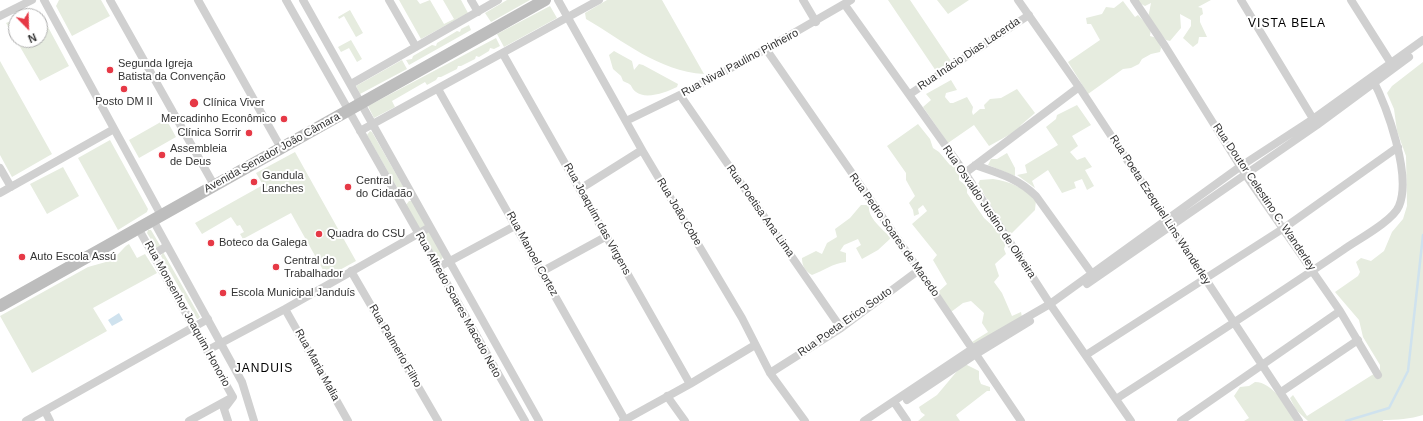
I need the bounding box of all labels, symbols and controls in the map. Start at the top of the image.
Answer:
north arrow [8,8,48,48]
street label: Rua Inácio Dias Lacerda [915,15,1023,93]
district label: VISTA BELA [1248,17,1326,31]
street label: Rua Nival Paulino Pinheiro [679,26,801,100]
text: N [26,31,38,45]
place label: Segunda Igreja Batista da Convenção [118,57,226,83]
marker: Segunda Igreja Batista da Convenção [105,65,115,75]
marker: Posto DM II [119,84,129,94]
place label: Posto DM II [95,95,153,109]
place label: Clínica Viver [203,96,265,110]
marker: Clínica Viver [188,97,200,109]
street label: Avenida Senador João Câmara [202,110,342,196]
place label: Mercadinho Econômico [161,112,276,126]
marker: Mercadinho Econômico [279,114,289,124]
street label: Rua Doutor Celestino C. Wanderley [1210,121,1318,273]
place label: Clínica Sorrir [177,126,241,140]
marker: Clínica Sorrir [244,128,254,138]
street label: Rua Poeta Ezequiel Lins Wanderley [1107,133,1213,287]
place label: Assembleia de Deus [170,142,227,168]
street label: Rua Osvaldo Justino de Oliveira [940,143,1038,281]
marker: Assembleia de Deus [157,150,167,160]
street label: Rua Joaquim das Virgens [561,161,633,277]
street label: Rua Poetisa Ana Lima [723,162,797,260]
place label: Gandula Lanches [262,169,304,195]
street label: Rua Pedro Soares de Macedo [846,171,942,299]
place label: Central do Cidadão [356,174,412,200]
street label: Rua João Cobe [654,176,704,248]
marker: Gandula Lanches [249,177,259,187]
marker: Central do Cidadão [343,182,353,192]
street label: Rua Manoel Cortez [503,209,561,299]
place label: Quadra do CSU [327,227,405,241]
marker: Quadra do CSU [314,229,324,239]
street label: Rua Alfredo Soares Macedo Neto [412,230,504,380]
place label: Boteco da Galega [219,236,307,250]
marker: Boteco da Galega [206,238,216,248]
street label: Rua Monsenhor Joaquim Honorio [141,239,233,389]
place label: Auto Escola Assú [30,250,116,264]
marker: Auto Escola Assú [17,252,27,262]
place label: Central do Trabalhador [284,254,343,280]
marker: Central do Trabalhador [271,262,281,272]
street label: Rua Poeta Erico Souto [795,285,895,359]
place label: Escola Municipal Janduís [231,286,355,300]
marker: Escola Municipal Janduís [218,288,228,298]
street label: Rua Palmerio Filho [366,302,424,390]
street label: Rua Maria Malia [292,327,342,403]
district label: JANDUIS [235,362,293,376]

